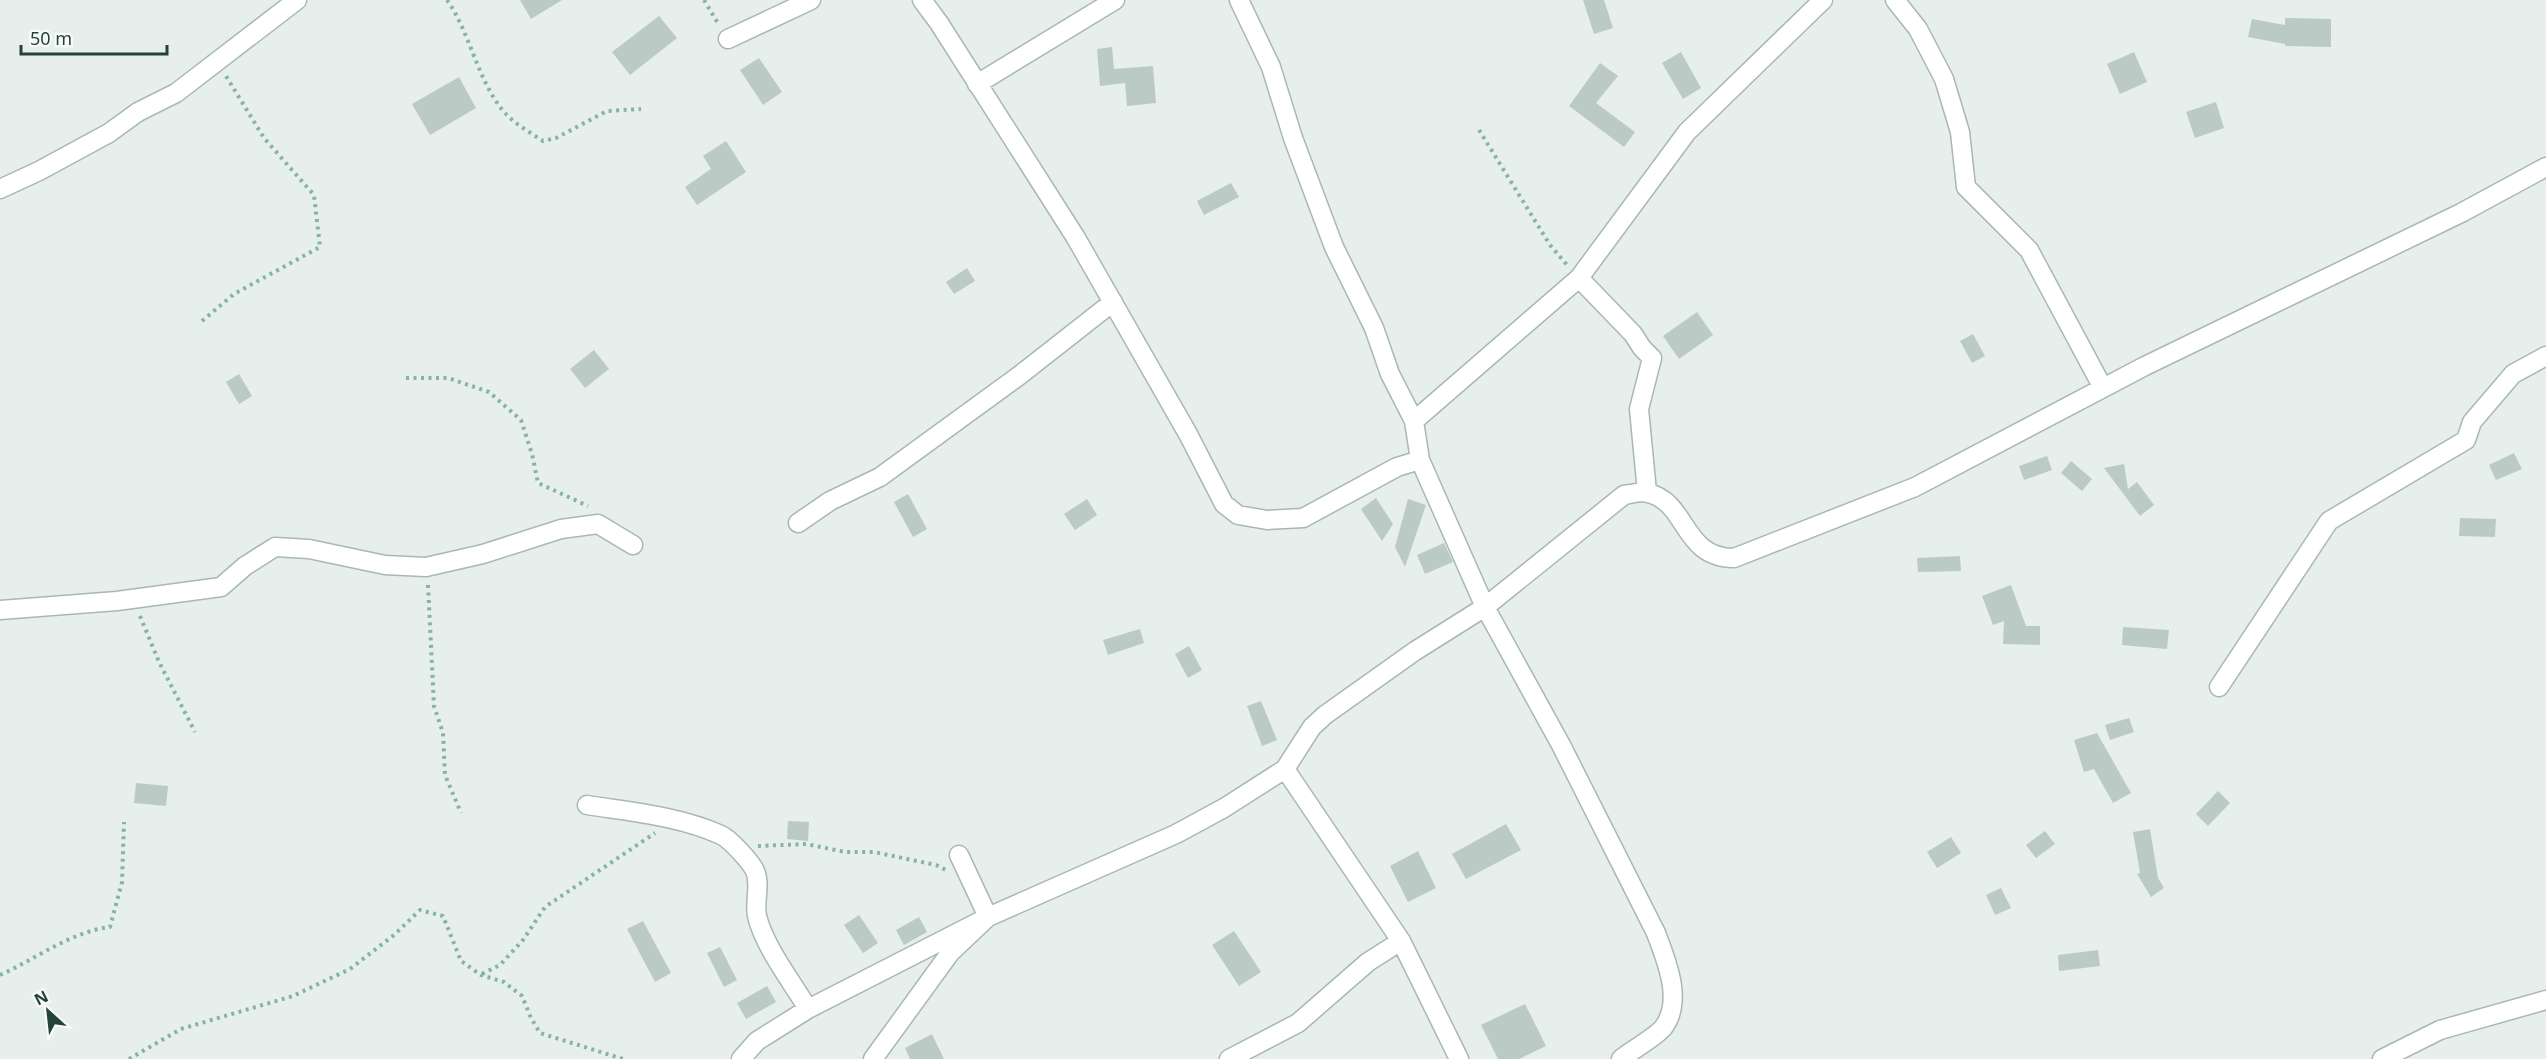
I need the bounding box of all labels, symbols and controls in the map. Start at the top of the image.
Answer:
scale bar [21,18,166,56]
text: 50 m [30,26,72,50]
north arrow [18,981,78,1041]
text: N [30,985,52,1010]

